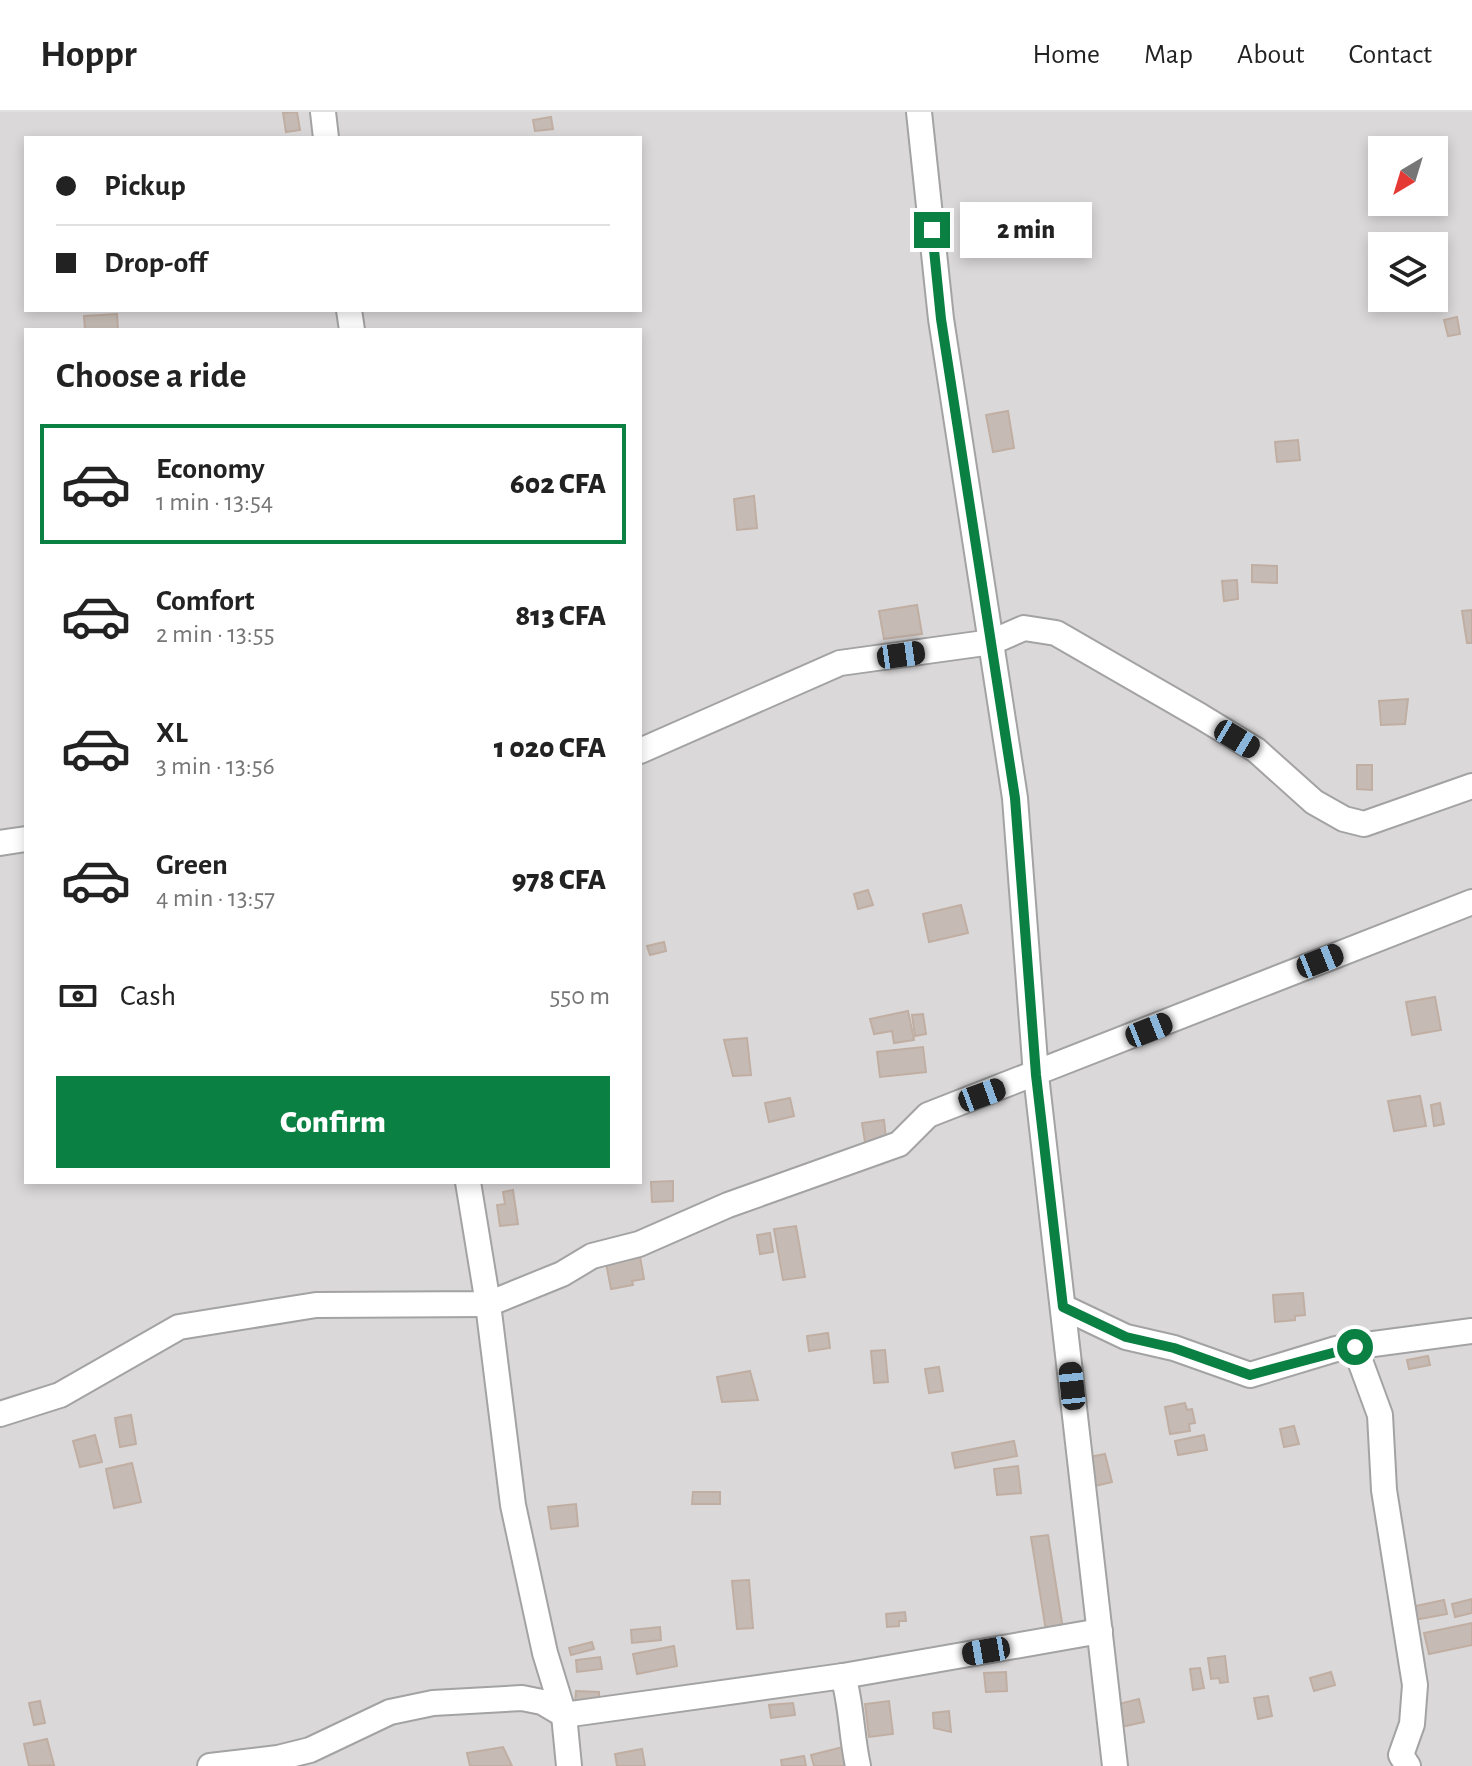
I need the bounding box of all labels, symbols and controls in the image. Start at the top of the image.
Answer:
text: Hoppr [40,36,137,74]
text: Home [1033,41,1100,69]
text: Map [1144,41,1193,69]
text: About [1237,41,1305,69]
text: Contact [1349,41,1432,69]
north arrow [1368,136,1448,216]
map controls [1368,136,1448,312]
text: Pickup [104,171,186,201]
callout: 2 min [960,202,1092,258]
route end [914,212,950,248]
text: 2 min [997,217,1055,243]
button: layers [1368,232,1448,312]
text: Drop-off [104,248,207,278]
text: Choose a ride [56,358,246,394]
icon: car [60,448,132,520]
text: Economy [156,454,265,484]
text: 602 CFA [510,469,606,499]
text: 1 min · 13:54 [156,489,273,515]
icon: car [60,580,132,652]
text: Comfort [156,586,255,616]
text: 813 CFA [515,601,606,631]
text: 2 min · 13:55 [156,621,275,647]
car [876,640,926,670]
icon: car [60,712,132,784]
car [1210,716,1264,762]
text: XL [156,718,188,748]
text: 1 020 CFA [494,733,606,763]
text: 3 min · 13:56 [156,753,275,779]
icon: car [60,844,132,916]
text: Green [156,850,228,880]
text: 978 CFA [512,865,606,895]
text: 4 min · 13:57 [156,885,275,911]
car [1293,941,1347,981]
icon: cash [56,974,100,1018]
text: Cash [120,981,176,1011]
text: 550 m [549,983,610,1009]
car [1122,1010,1176,1050]
button: Confirm [56,1076,610,1168]
car [955,1076,1009,1114]
route start [1337,1329,1373,1365]
car [1058,1361,1086,1411]
car [960,1635,1012,1667]

